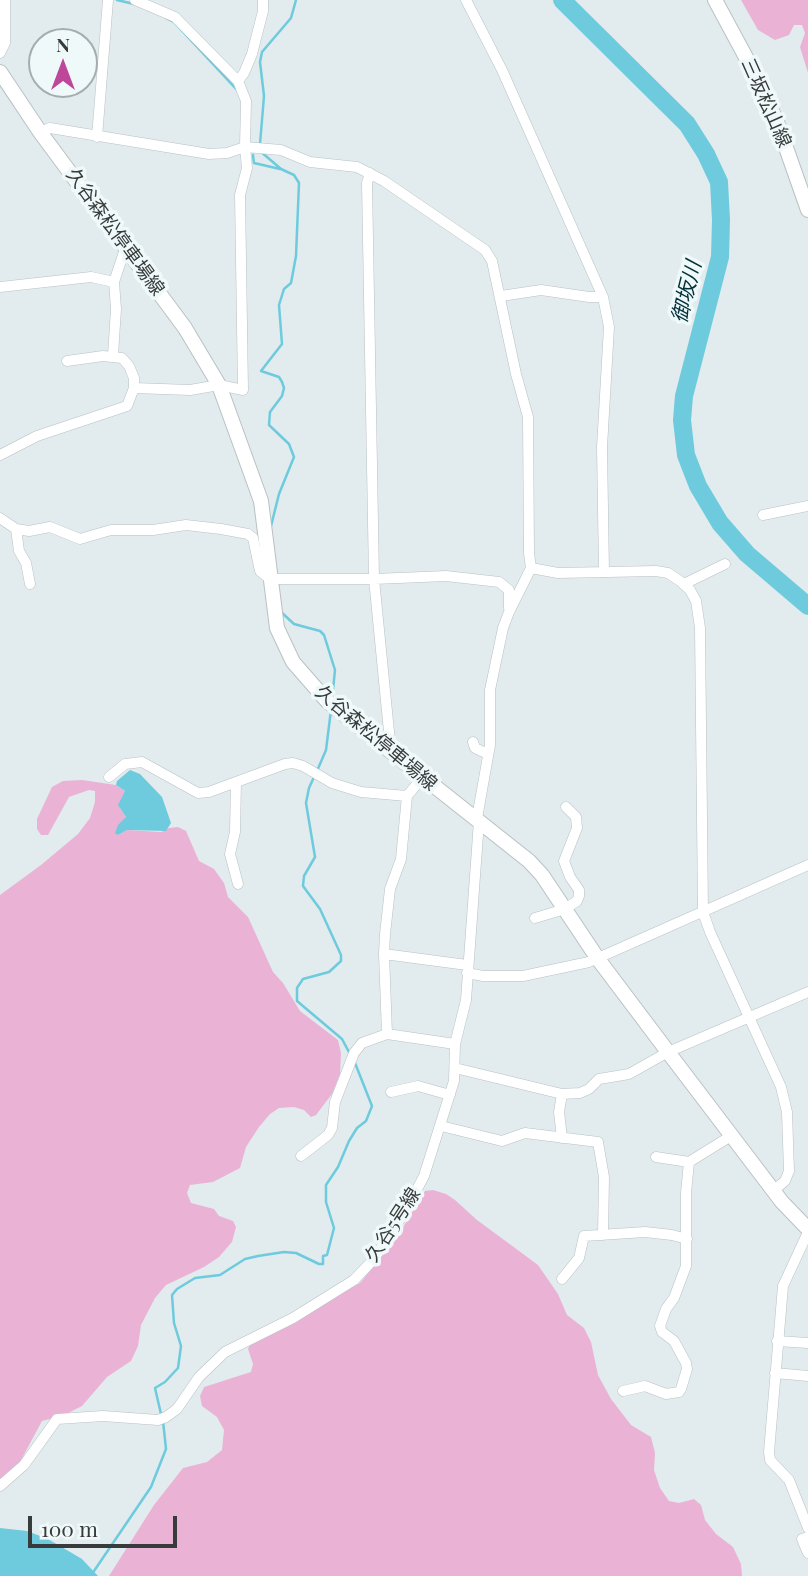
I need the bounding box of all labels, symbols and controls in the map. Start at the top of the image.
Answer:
north arrow [28,28,98,98]
text: N [56,31,70,57]
street label: 三坂松山線 [736,55,796,151]
street label: 久谷森松停車場線 [61,164,169,300]
water label: 御坂川 [667,258,707,326]
street label: 久谷森松停車場線 [310,680,442,796]
street label: 久谷5号線 [361,1184,425,1266]
scale bar [32,1502,180,1546]
text: 100 m [41,1514,98,1542]

